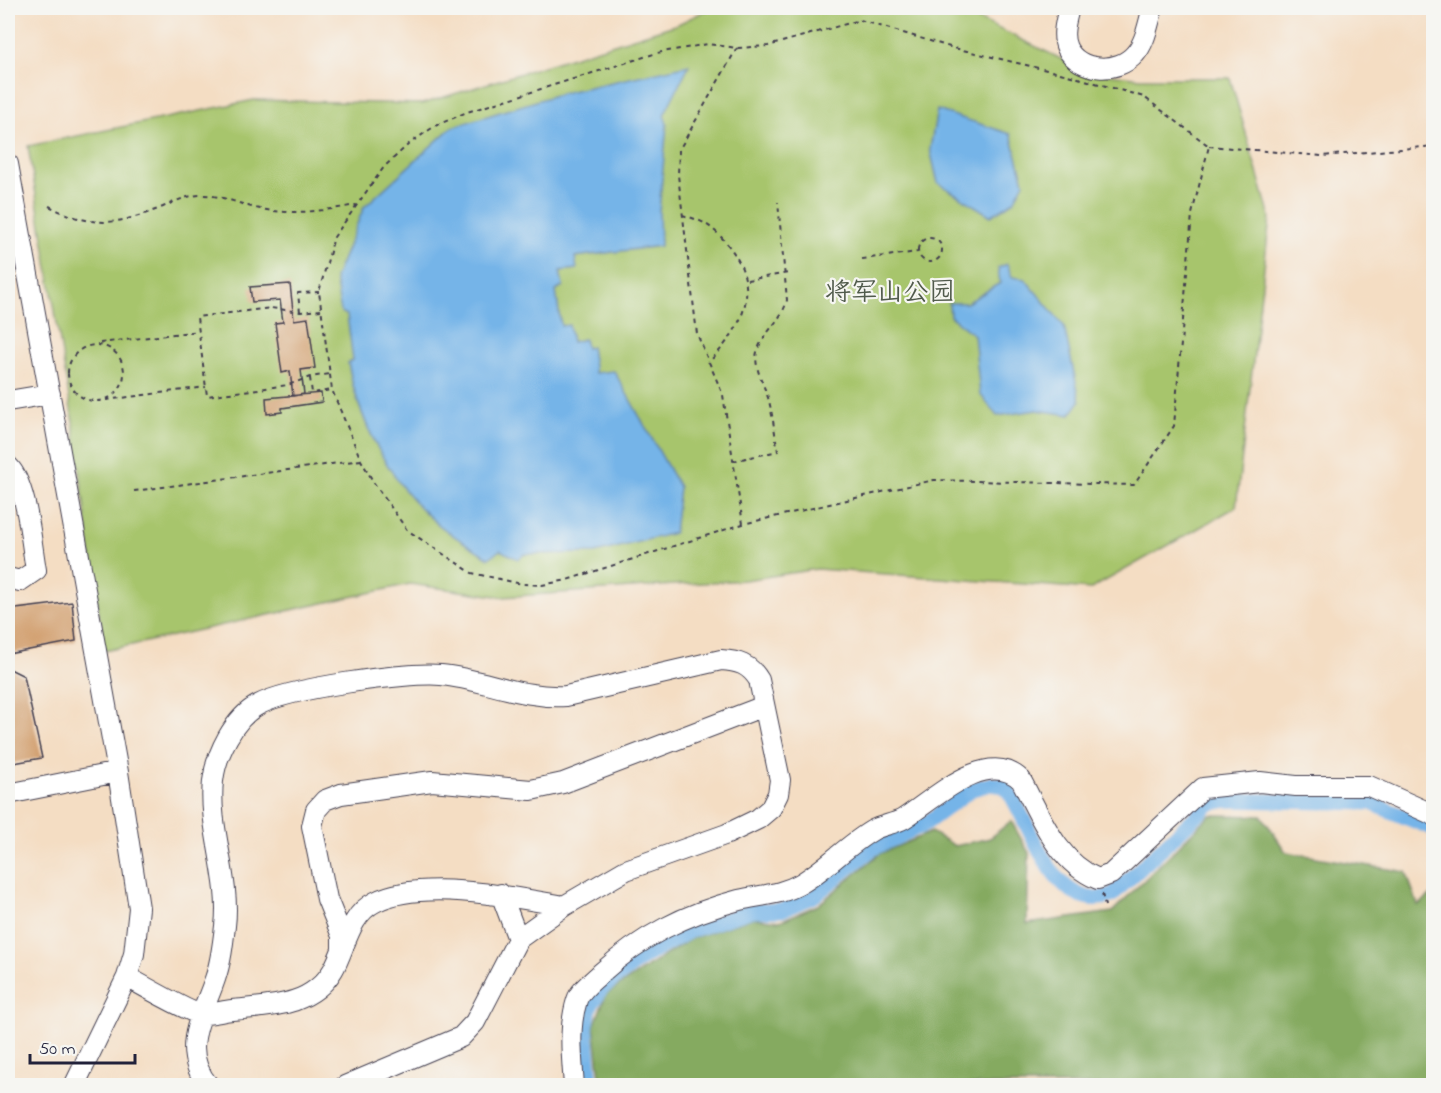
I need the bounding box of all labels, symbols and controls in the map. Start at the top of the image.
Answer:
park label: 将军山公园 [825,275,955,313]
scale bar [30,1027,135,1065]
text: 50 m [39,1037,76,1063]

